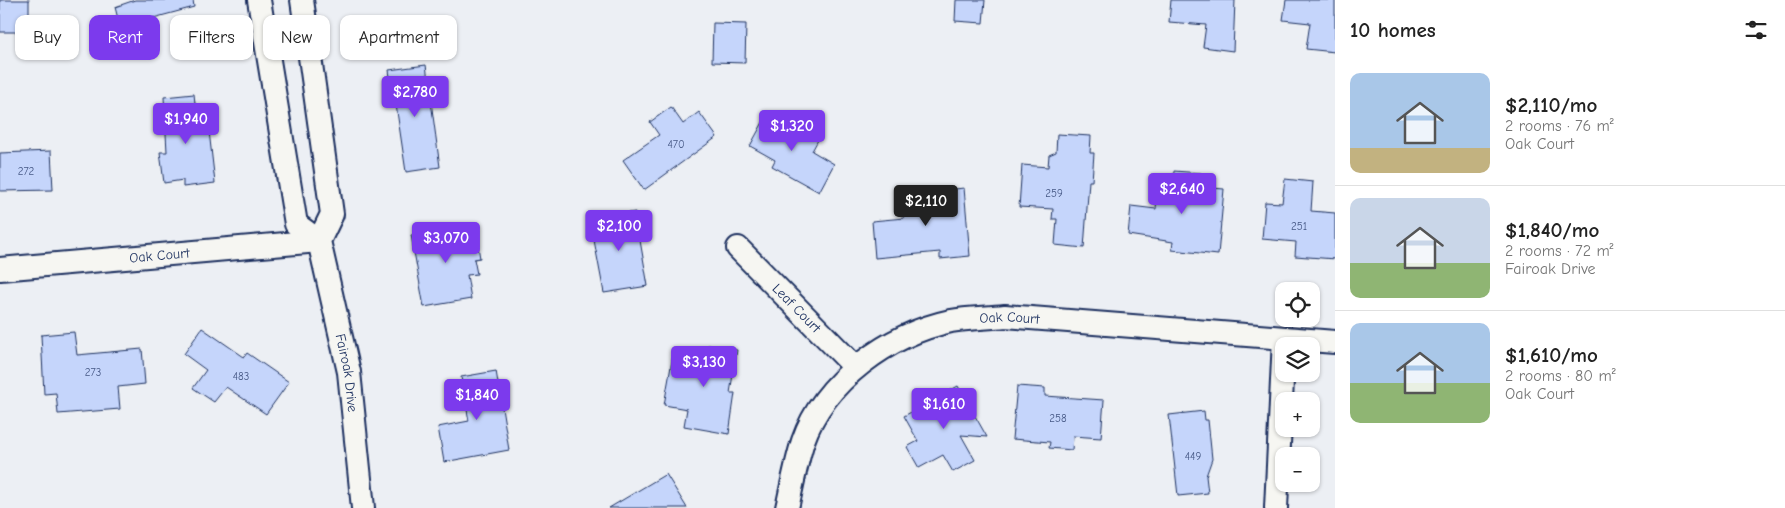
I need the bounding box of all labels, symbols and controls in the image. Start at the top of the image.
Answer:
chip: Buy [15,15,79,60]
chip: Rent [89,15,160,60]
chip: Filters [170,15,253,60]
chip: New [263,15,330,60]
chip: Apartment [340,15,457,60]
icon: filters [1742,16,1770,44]
text: 10 homes [1350,18,1436,42]
pin: $2,780 [374,76,456,118]
text: $2,780 [393,83,437,101]
icon: home [1390,93,1450,153]
text: $2,110/mo [1505,93,1597,117]
pin: $1,940 [145,102,227,145]
text: $1,940 [164,110,208,128]
pin: $1,320 [751,110,833,152]
text: $1,320 [770,117,814,135]
text: 2 rooms · 76 m² [1505,117,1614,135]
text: Oak Court [1505,135,1574,153]
house number: 470 [667,138,685,151]
house number: 272 [18,165,35,178]
pin: $2,640 [1141,172,1223,215]
text: $2,640 [1159,180,1205,198]
pin: $2,110 [885,184,967,227]
house number: 259 [1045,187,1063,200]
text: $2,110 [905,192,947,210]
pin: $2,100 [578,210,660,252]
text: $2,100 [596,217,642,235]
icon: home [1390,218,1450,278]
text: $1,840/mo [1505,218,1599,242]
house number: 251 [1291,220,1307,233]
pin: $3,070 [405,222,487,264]
text: $3,070 [423,229,469,247]
text: 2 rooms · 72 m² [1505,242,1614,260]
street label: Oak Court [129,244,191,267]
text: Fairoak Drive [1505,260,1596,278]
street label: Leaf Court [769,280,825,337]
map controls [1275,282,1320,492]
button: locate [1275,282,1320,327]
street label: Oak Court [979,308,1041,328]
street label: Fairoak Drive [331,332,361,413]
button: layers [1275,337,1320,382]
icon: home [1390,343,1450,403]
text: $1,610/mo [1505,343,1598,367]
pin: $3,130 [663,346,745,388]
text: $3,130 [682,353,726,371]
house number: 273 [85,366,101,379]
text: 2 rooms · 80 m² [1505,367,1616,385]
house number: 483 [233,370,249,383]
pin: $1,840 [436,378,518,421]
text: Oak Court [1505,385,1574,403]
text: $1,840 [455,386,499,404]
pin: $1,610 [903,388,985,430]
button: + [1275,392,1320,437]
text: $1,610 [923,395,965,413]
house number: 258 [1049,412,1067,425]
button: − [1275,447,1320,492]
house number: 449 [1185,450,1201,463]

